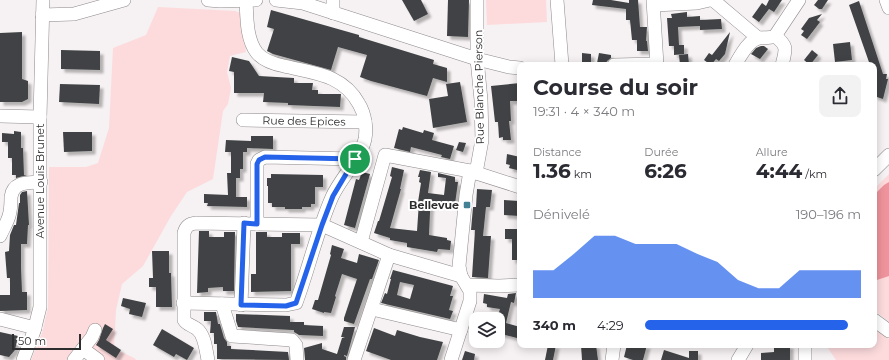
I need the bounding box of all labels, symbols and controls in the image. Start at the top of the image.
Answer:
street label: Rue Blanche Pierson [471,30,487,144]
text: Course du soir [533,74,698,101]
button: share [819,75,861,117]
text: 19:31 · 4 × 340 m [533,103,635,119]
street label: Rue des Epices [262,113,346,129]
street label: Avenue Louis Brunet [33,123,47,238]
pin [338,142,372,176]
text: Distance [533,145,581,159]
text: Durée [644,145,678,159]
text: Allure [756,145,788,159]
icon: arrive [344,148,366,170]
text: 1.36 [533,159,571,183]
text: 6:26 [644,159,687,183]
text: 4:44 [756,159,802,183]
text: km [571,167,592,181]
text: /km [802,167,827,181]
place label: Bellevue [409,198,459,212]
marker: Bellevue [462,200,472,210]
text: Dénivelé [533,206,590,222]
text: 190–196 m [796,206,861,222]
map controls [469,312,505,348]
button: layers [469,312,505,348]
text: 340 m [533,317,576,333]
text: 4:29 [597,317,624,333]
scale bar [12,332,81,351]
text: 50 m [18,334,46,348]

